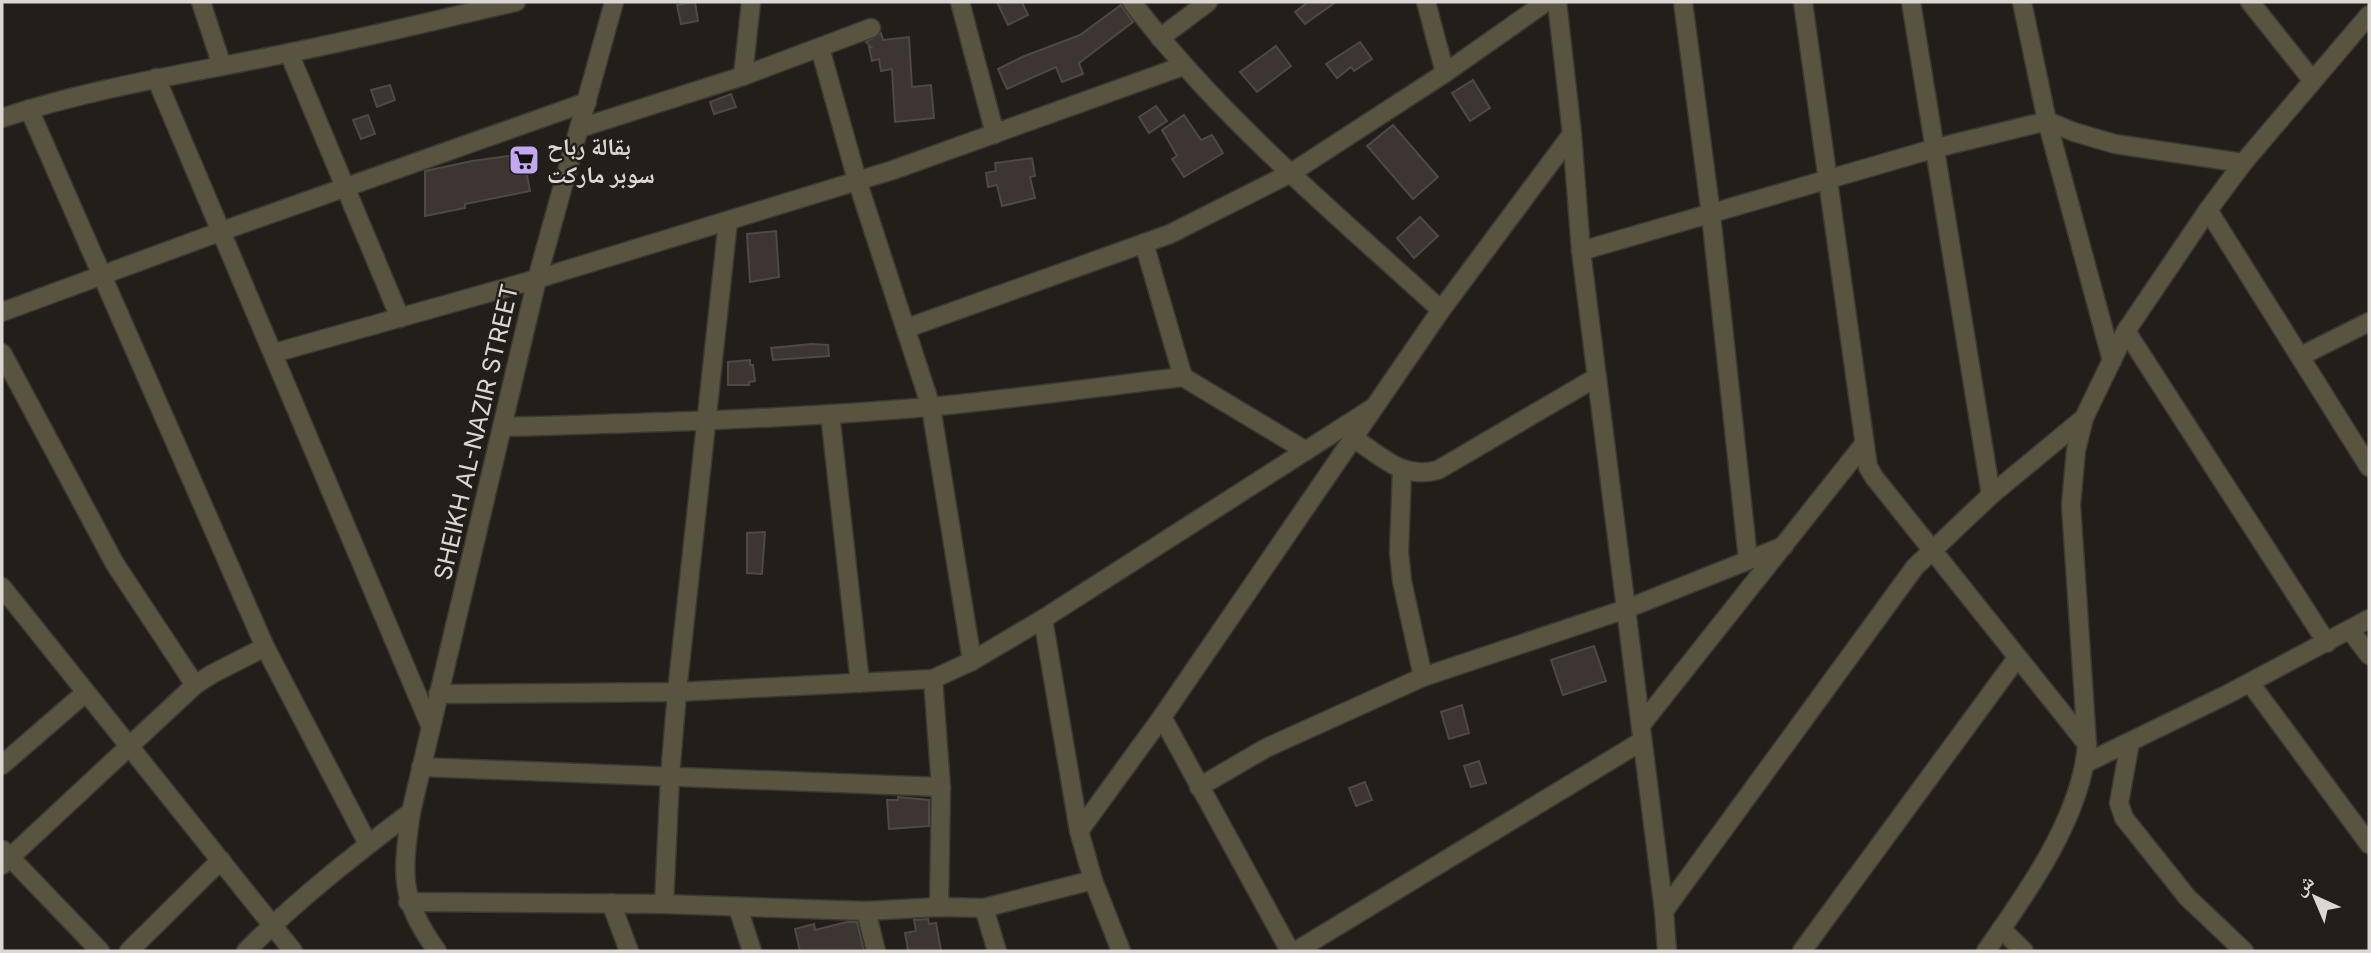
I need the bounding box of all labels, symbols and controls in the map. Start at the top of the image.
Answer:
place label: بقالة رباح سوبر ماركت [547,132,655,189]
supermarket icon: بقالة رباح سوبر ماركت [507,143,541,177]
street label: SHEIKH AL-NAZIR STREET [428,281,524,583]
north arrow [2280,862,2350,932]
text: ش [2288,870,2319,900]

